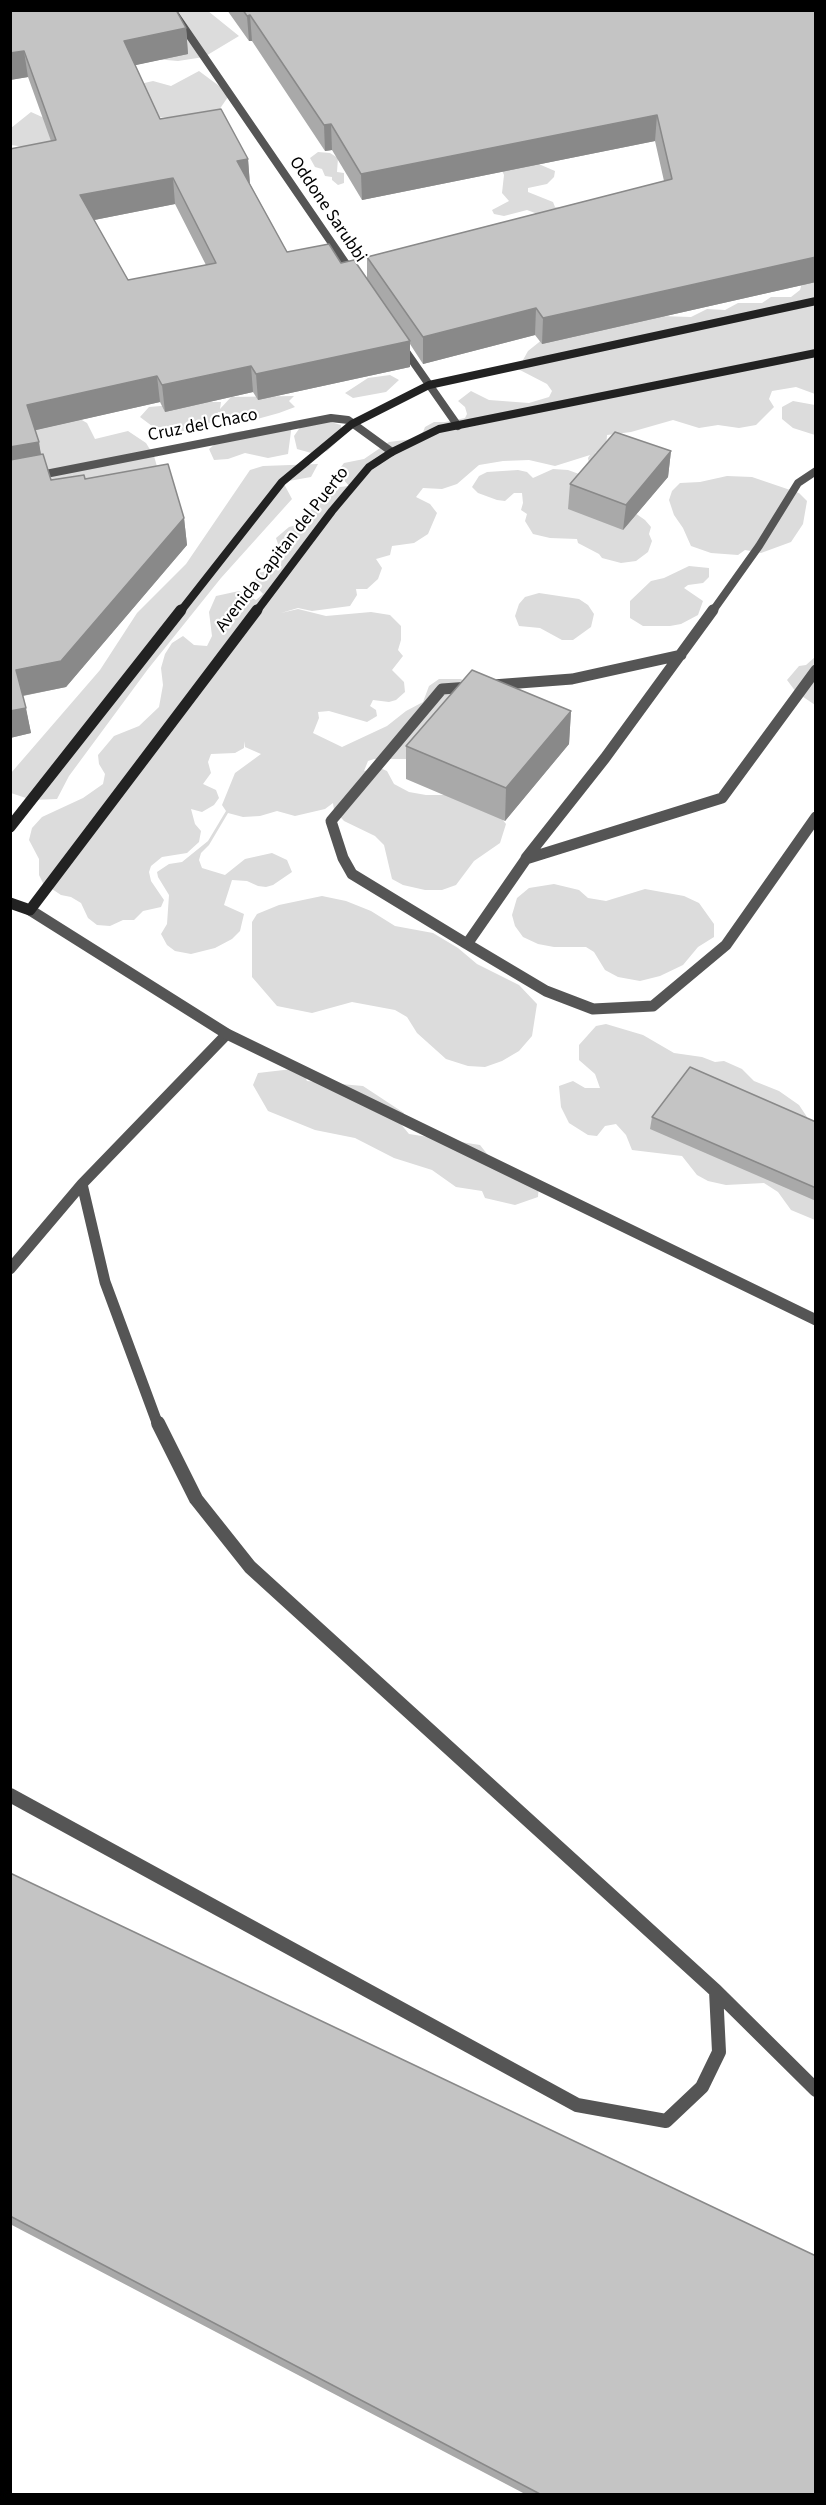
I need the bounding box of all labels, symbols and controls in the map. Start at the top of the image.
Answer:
street label: Oddone Sarubbi [284,153,370,267]
street label: Cruz del Chaco [146,405,260,447]
street label: Avenida Capitan del Puerto [212,463,354,637]

